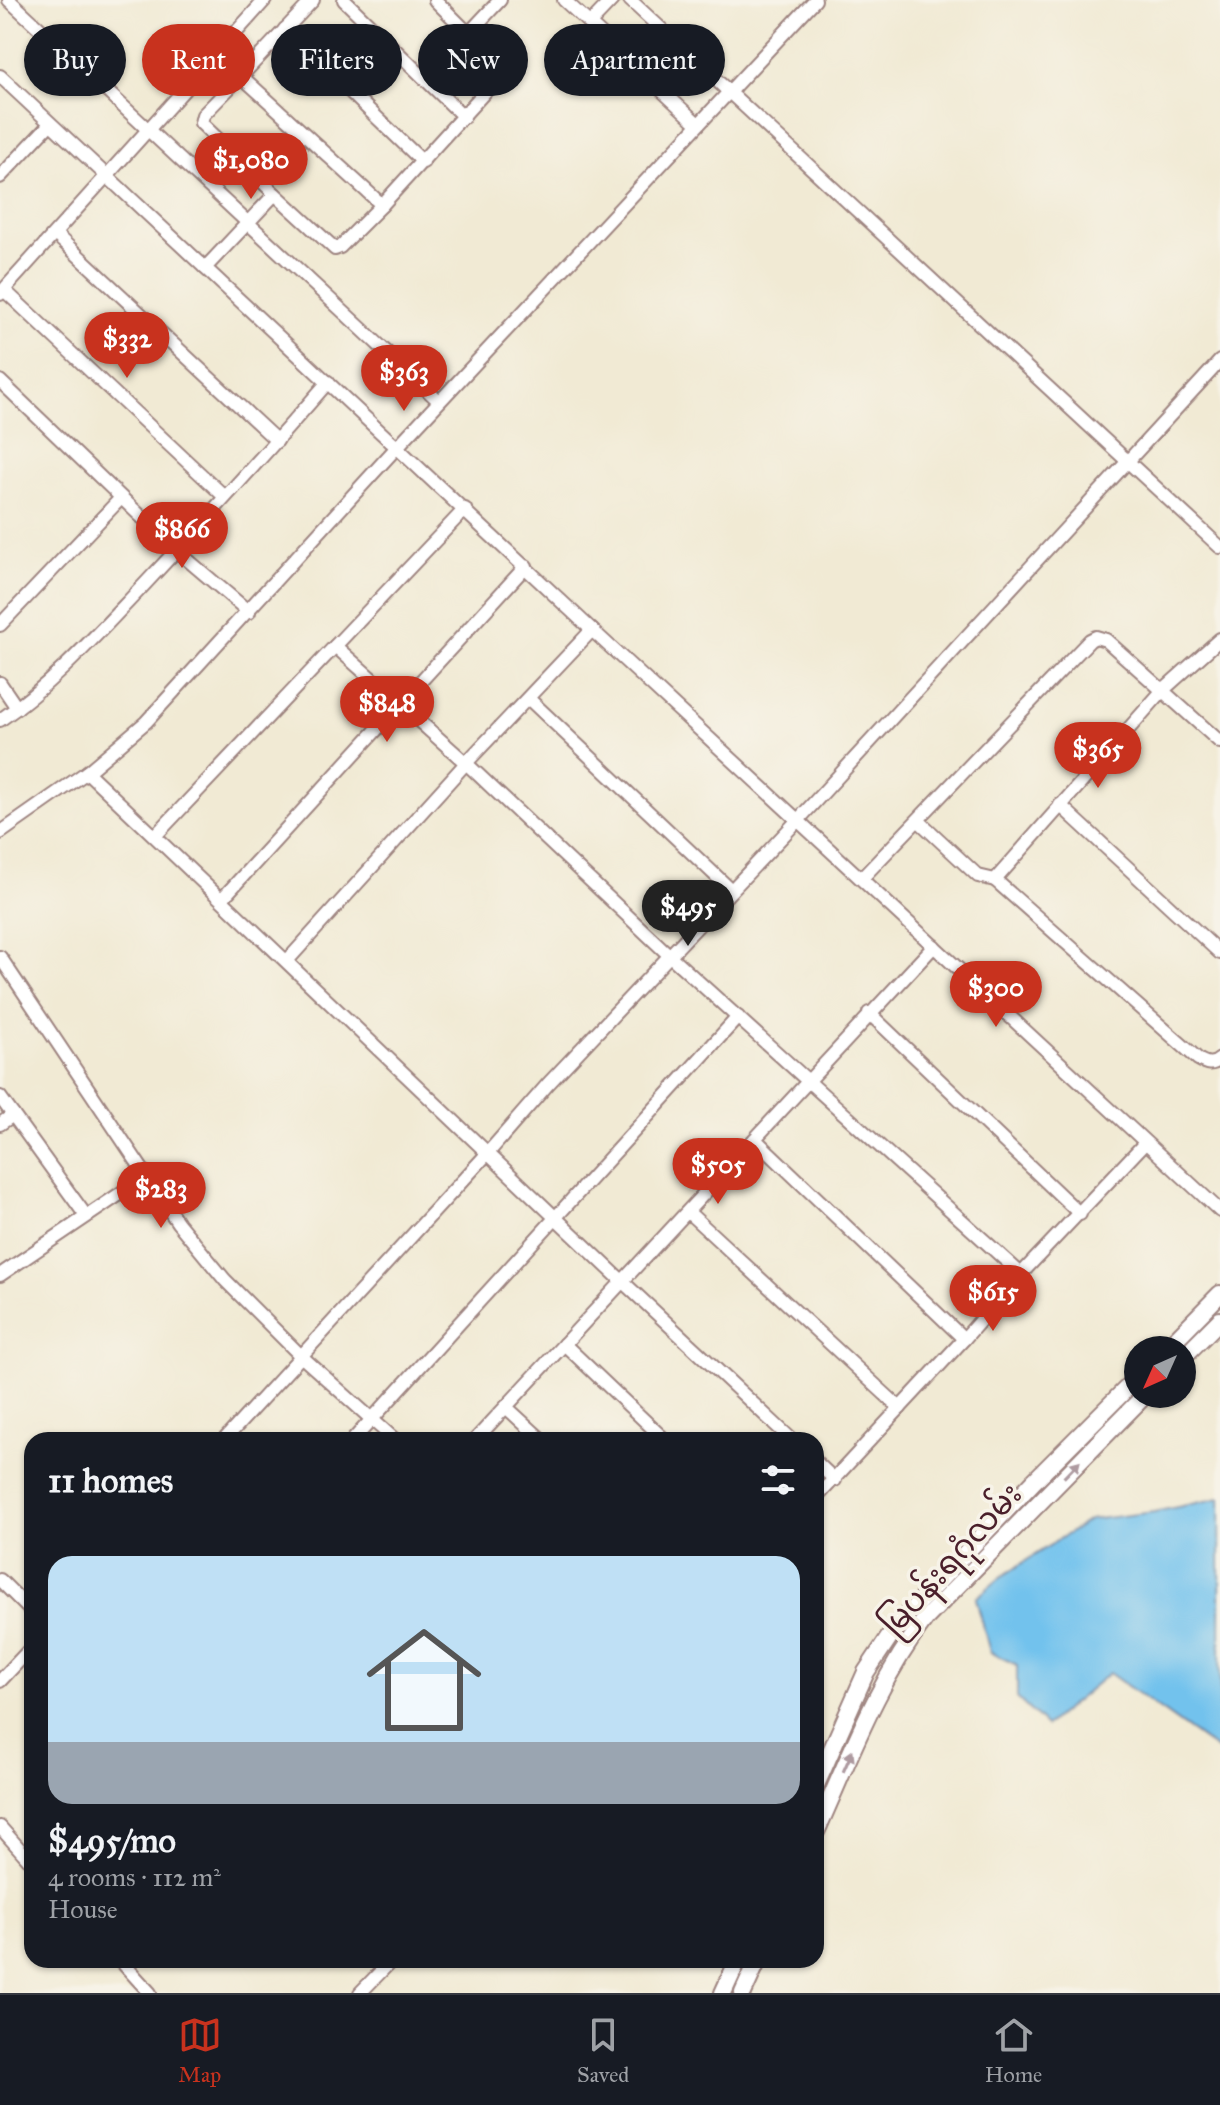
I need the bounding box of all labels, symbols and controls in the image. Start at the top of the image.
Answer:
chip: Buy [24,24,126,96]
chip: Rent [142,24,255,96]
chip: Filters [271,24,402,96]
chip: New [418,24,528,96]
chip: Apartment [544,24,725,96]
pin: $1,080 [186,133,316,201]
text: $1,080 [213,143,289,175]
pin: $332 [80,312,174,380]
text: $332 [102,322,152,354]
pin: $363 [357,345,451,413]
text: $363 [379,355,429,387]
pin: $866 [135,502,229,570]
text: $866 [154,512,210,544]
pin: $848 [340,676,434,744]
text: $848 [358,686,416,718]
pin: $365 [1051,722,1145,790]
text: $365 [1072,732,1124,764]
pin: $495 [641,880,735,948]
text: $495 [660,890,716,922]
pin: $300 [949,961,1043,1029]
text: $300 [968,971,1024,1003]
pin: $505 [671,1138,765,1206]
text: $505 [691,1148,745,1180]
pin: $283 [114,1162,208,1230]
text: $283 [135,1172,187,1204]
pin: $615 [946,1265,1040,1333]
text: $615 [968,1275,1018,1307]
north arrow [1124,1336,1196,1408]
map controls [1124,1336,1196,1408]
icon: filters [756,1458,800,1502]
text: 11 homes [48,1460,173,1501]
one-way arrow [1062,1460,1081,1479]
street label: မြပန်းရဂုံလမ်း [870,1472,1035,1648]
icon: home [352,1608,496,1752]
one-way arrow [841,1749,855,1773]
text: $495/mo [48,1820,176,1861]
text: 4 rooms · 112 m² [48,1861,221,1893]
text: House [48,1893,118,1925]
tab: Map [178,2013,222,2088]
tab: Saved [577,2013,629,2088]
tab: Home [985,2013,1042,2088]

